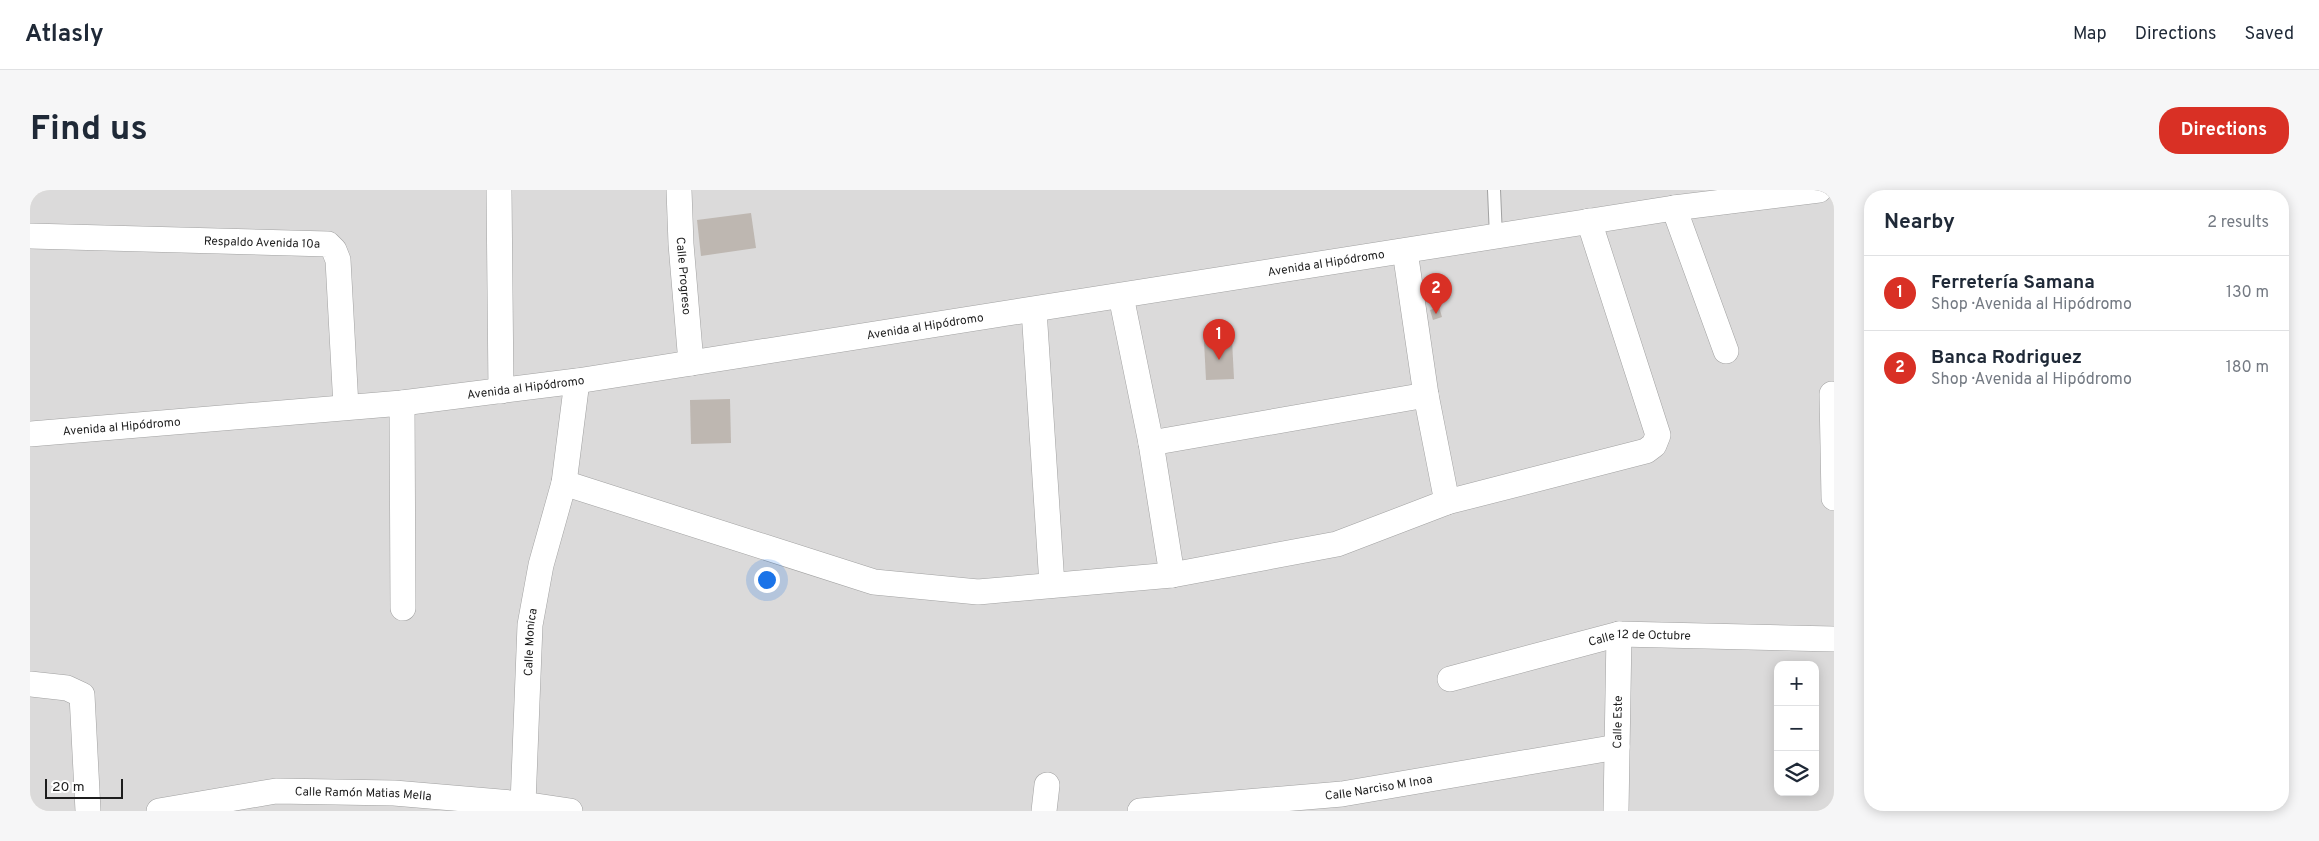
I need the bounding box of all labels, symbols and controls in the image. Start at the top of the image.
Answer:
text: Atlasly [25,20,104,50]
text: Map [2073,23,2107,46]
text: Directions [2135,23,2217,46]
text: Saved [2245,23,2294,46]
button: Directions [2159,107,2289,154]
text: Find us [30,108,148,152]
text: Nearby [1884,209,1955,236]
text: 2 results [2207,213,2269,233]
street label: Respaldo Avenida 10a [204,234,320,253]
street label: Calle Progreso [672,237,694,316]
street label: Avenida al Hipódromo [1267,247,1386,281]
text: Ferretería Samana [1931,271,2095,295]
pin: 2 [1420,273,1452,314]
text: 1 [1897,283,1903,303]
text: 130 m [2226,283,2269,303]
text: Shop · Avenida al Hipódromo [1931,295,2132,315]
street label: Avenida al Hipódromo [866,310,985,344]
pin: 1 [1203,319,1235,360]
text: Banca Rodriguez [1931,346,2082,370]
text: 2 [1895,358,1905,378]
text: 180 m [2226,358,2269,378]
text: Shop · Avenida al Hipódromo [1931,370,2132,390]
street label: Avenida al Hipódromo [466,373,586,404]
street label: Avenida al Hipódromo [62,414,182,440]
your location [754,567,780,593]
street label: Calle Monica [521,607,542,676]
street label: Calle 12 de Octubre [1587,627,1691,651]
map controls [1774,661,1819,796]
button: + [1774,661,1819,706]
street label: Calle Este [1610,695,1627,749]
button: − [1774,706,1819,751]
button: layers [1774,751,1819,796]
street label: Calle Narciso M Inoa [1324,772,1434,804]
scale bar [45,776,122,799]
text: 20 m [52,779,85,796]
street label: Calle Ramón Matias Mella [295,784,432,805]

